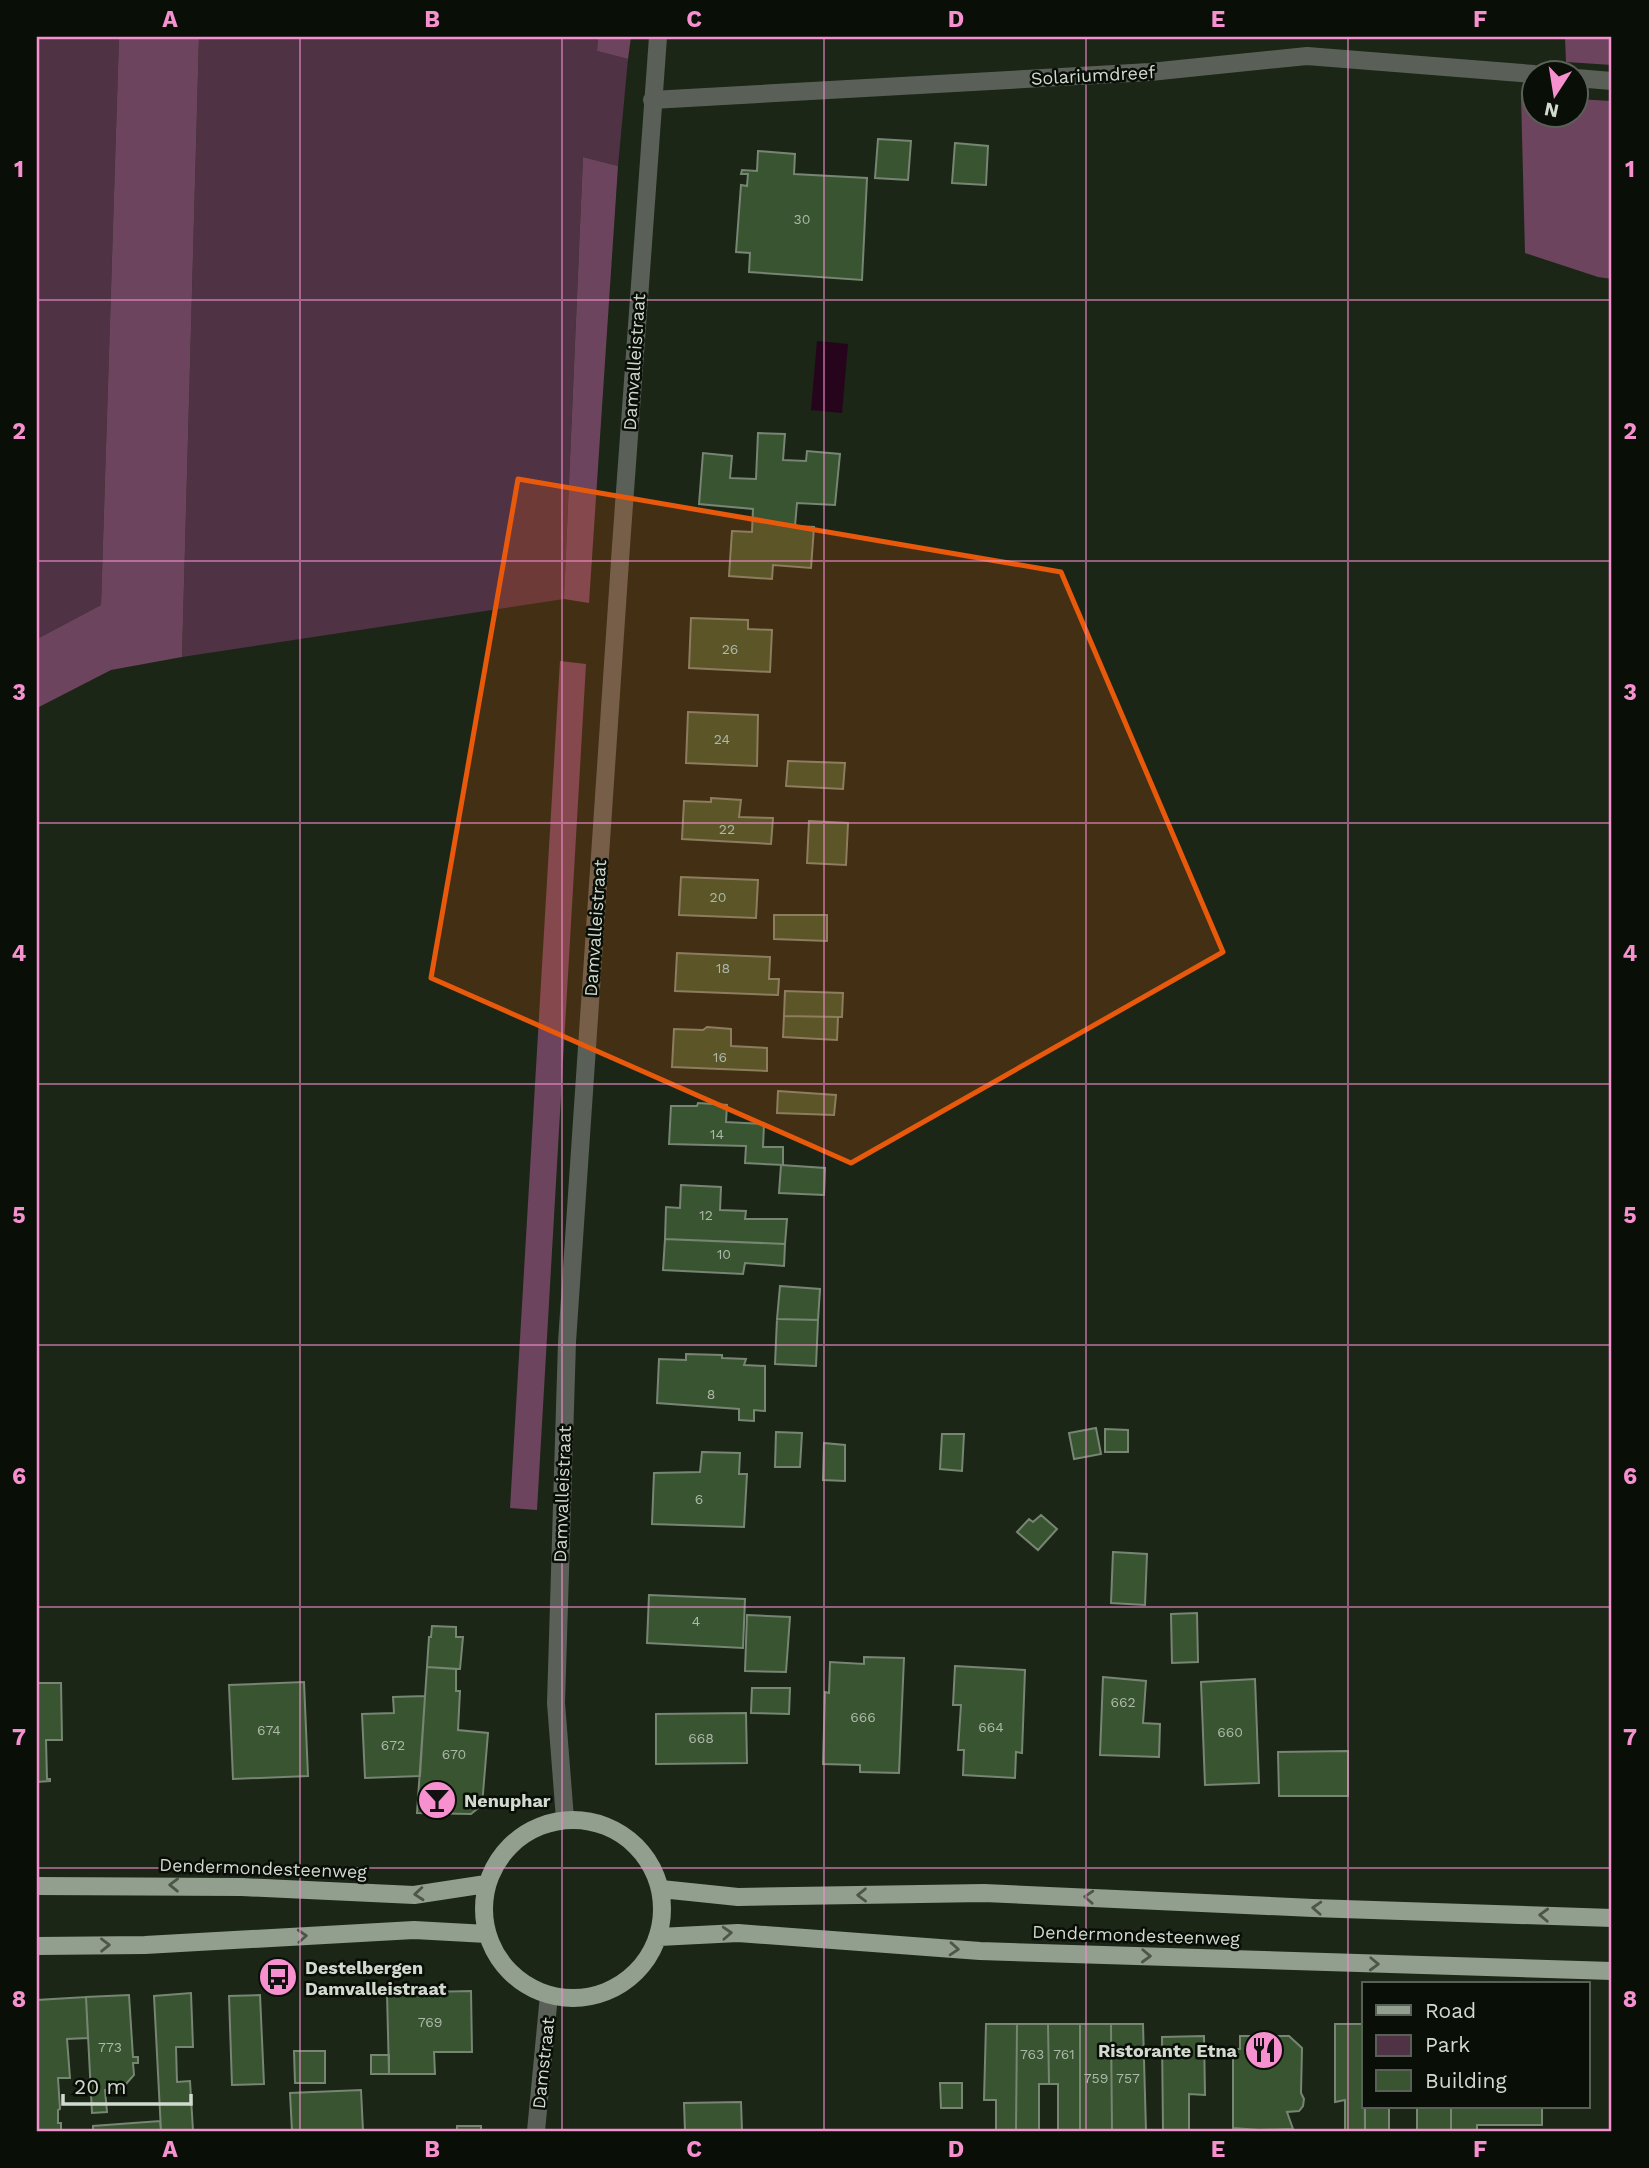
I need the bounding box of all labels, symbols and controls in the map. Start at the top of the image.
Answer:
text: A [162,6,178,33]
text: B [424,6,440,33]
text: C [686,6,702,33]
text: D [948,6,964,33]
text: E [1211,6,1225,33]
text: F [1473,6,1487,33]
north arrow [1520,60,1590,130]
street label: Solariumdreef [1030,61,1156,89]
text: N [1542,97,1561,123]
text: 1 [14,156,24,183]
text: 1 [1625,156,1635,183]
house number: 30 [794,211,810,227]
street label: Damvalleistraat [619,292,649,431]
text: 2 [12,418,26,445]
text: 2 [1623,418,1637,445]
house number: 26 [722,641,738,657]
text: 3 [12,679,26,706]
text: 3 [1623,679,1637,706]
house number: 24 [714,731,730,747]
house number: 22 [719,821,735,837]
street label: Damvalleistraat [580,858,610,997]
house number: 20 [710,889,726,905]
text: 4 [12,940,27,967]
text: 4 [1623,940,1638,967]
house number: 18 [716,960,730,976]
house number: 16 [713,1049,727,1065]
house number: 14 [710,1126,724,1142]
text: 5 [12,1202,26,1229]
text: 5 [1623,1202,1637,1229]
house number: 12 [699,1207,713,1223]
house number: 10 [717,1246,731,1262]
house number: 8 [707,1386,715,1402]
street label: Damvalleistraat [549,1425,575,1563]
text: 6 [12,1463,26,1490]
text: 6 [1623,1463,1637,1490]
house number: 6 [695,1491,703,1507]
house number: 4 [692,1613,700,1629]
house number: 662 [1110,1694,1136,1710]
house number: 666 [850,1709,876,1725]
house number: 664 [978,1719,1004,1735]
house number: 674 [257,1722,281,1738]
text: 7 [12,1724,26,1751]
house number: 660 [1217,1724,1243,1740]
text: 7 [1623,1724,1637,1751]
house number: 668 [688,1730,714,1746]
house number: 672 [381,1737,405,1753]
house number: 670 [442,1746,466,1762]
bar icon: Nenuphar [416,1779,458,1821]
place label: Nenuphar [464,1790,551,1811]
street label: Dendermondesteenweg [159,1854,368,1882]
one-way arrow [168,1878,179,1893]
one-way arrow [413,1886,424,1901]
one-way arrow [856,1887,867,1902]
one-way arrow [1084,1890,1095,1905]
one-way arrow [1311,1901,1322,1916]
one-way arrow [1538,1908,1549,1923]
street label: Dendermondesteenweg [1032,1921,1241,1949]
one-way arrow [722,1926,733,1941]
one-way arrow [296,1929,307,1944]
one-way arrow [100,1937,111,1953]
one-way arrow [949,1941,960,1956]
one-way arrow [1141,1949,1152,1964]
bus stop icon: Destelbergen Damvalleistraat [257,1956,299,1998]
one-way arrow [1369,1956,1380,1971]
place label: Destelbergen Damvalleistraat [305,1957,447,1999]
legend [1362,1982,1590,2108]
text: 8 [12,1986,26,2013]
text: 8 [1623,1986,1637,2013]
text: Road [1425,1998,1476,2023]
house number: 769 [418,2014,442,2030]
street label: Damstraat [528,2016,558,2110]
restaurant icon: Ristorante Etna [1243,2029,1285,2071]
text: Park [1425,2032,1470,2057]
house number: 773 [98,2039,122,2055]
place label: Ristorante Etna [1098,2040,1238,2061]
house number: 763 [1020,2046,1044,2062]
house number: 761 [1053,2046,1075,2062]
scale bar [63,2063,191,2107]
text: Building [1425,2068,1507,2093]
house number: 759 [1084,2070,1108,2086]
house number: 757 [1116,2070,1140,2086]
text: 20 m [74,2074,126,2099]
text: A [162,2136,178,2163]
text: B [424,2136,440,2163]
text: C [686,2136,702,2163]
text: D [948,2136,964,2163]
text: E [1211,2136,1225,2163]
text: F [1473,2136,1487,2163]

